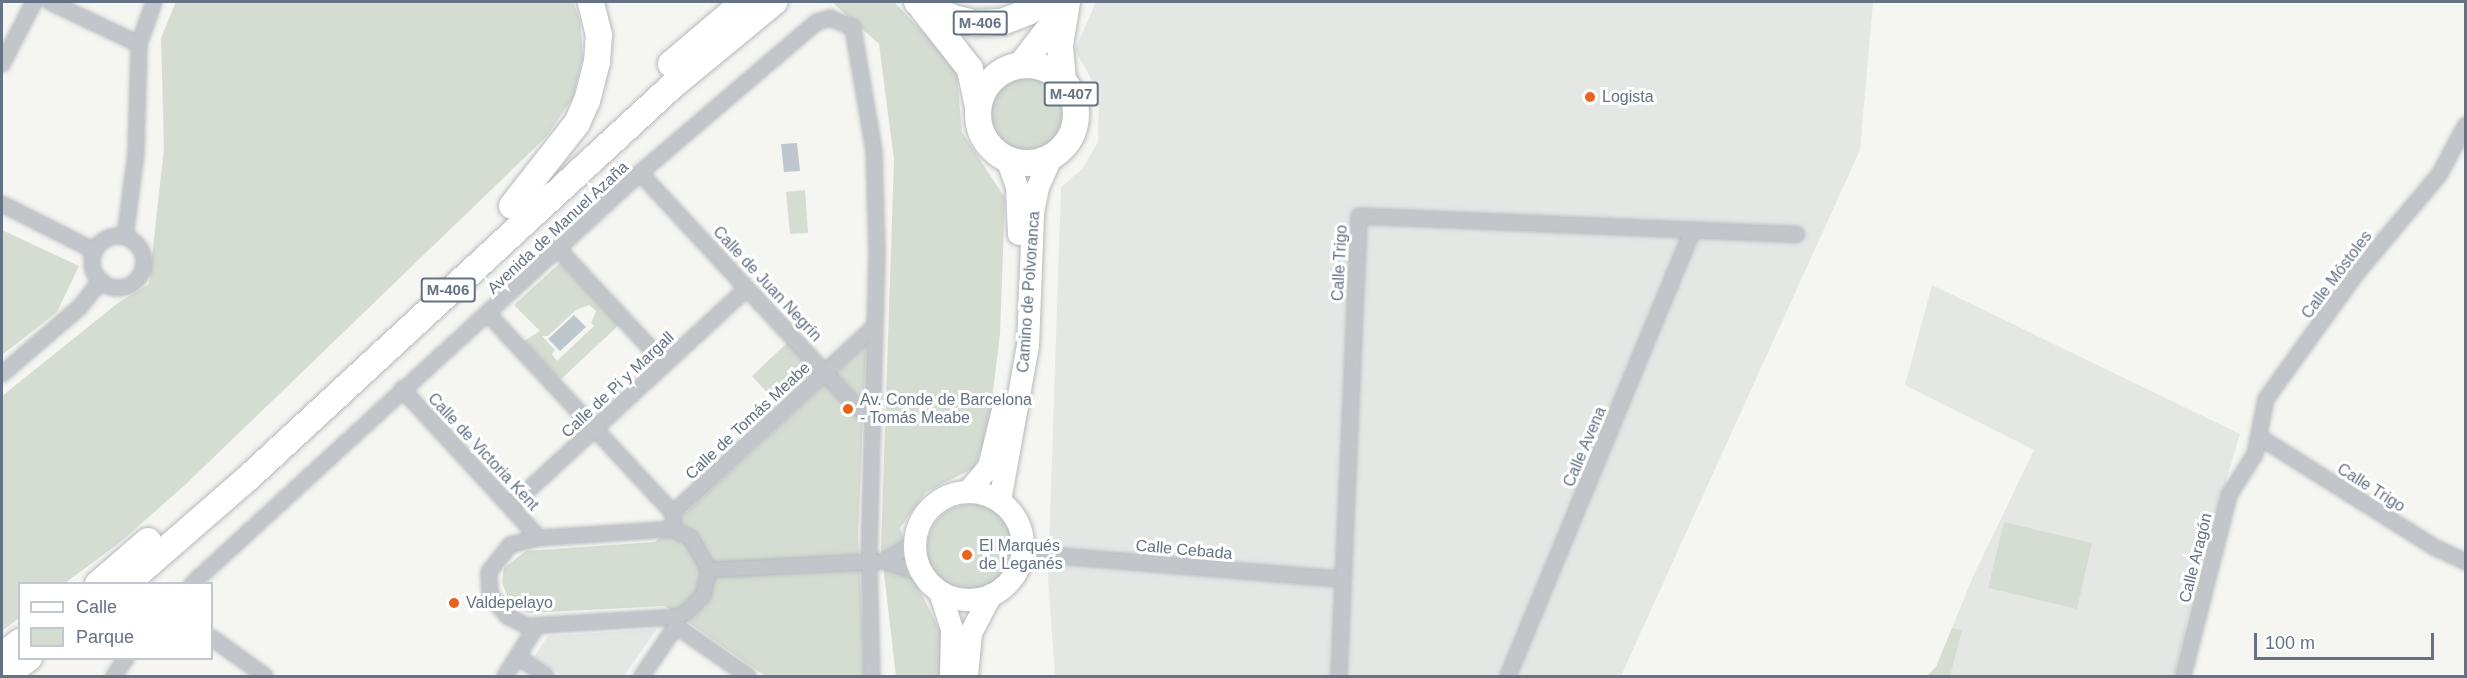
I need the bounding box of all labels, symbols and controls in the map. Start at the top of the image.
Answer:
road number: M-406 [952,11,1008,35]
road number: M-407 [1042,82,1100,106]
place label: Logista [1602,87,1654,107]
marker: Logista [1583,90,1597,104]
street label: Avenida de Manuel Azaña [483,157,633,299]
street label: Camino de Polvoranca [1014,211,1044,373]
street label: Calle de Juan Negrín [709,222,825,346]
street label: Calle Trigo [1328,224,1352,302]
street label: Calle Móstoles [2298,227,2376,323]
road number: M-406 [420,278,476,302]
street label: Calle de Pi y Margall [558,328,678,442]
street label: Calle de Tomás Meabe [682,358,814,484]
street label: Calle de Victoria Kent [424,389,542,515]
place label: Av. Conde de Barcelona - Tomás Meabe [860,390,1032,428]
marker: Av. Conde de Barcelona - Tomás Meabe [841,402,855,416]
street label: Calle Avena [1559,404,1611,490]
street label: Calle Trigo [2333,460,2409,516]
street label: Calle Aragón [2175,511,2217,605]
place label: El Marqués de Leganés [979,536,1063,574]
street label: Calle Cebada [1135,536,1233,564]
marker: El Marqués de Leganés [960,548,974,562]
legend [18,582,213,660]
place label: Valdepelayo [466,593,553,613]
marker: Valdepelayo [447,596,461,610]
text: Calle [76,597,117,617]
scale bar [2257,621,2437,659]
text: Parque [76,627,134,647]
text: 100 m [2265,633,2315,653]

